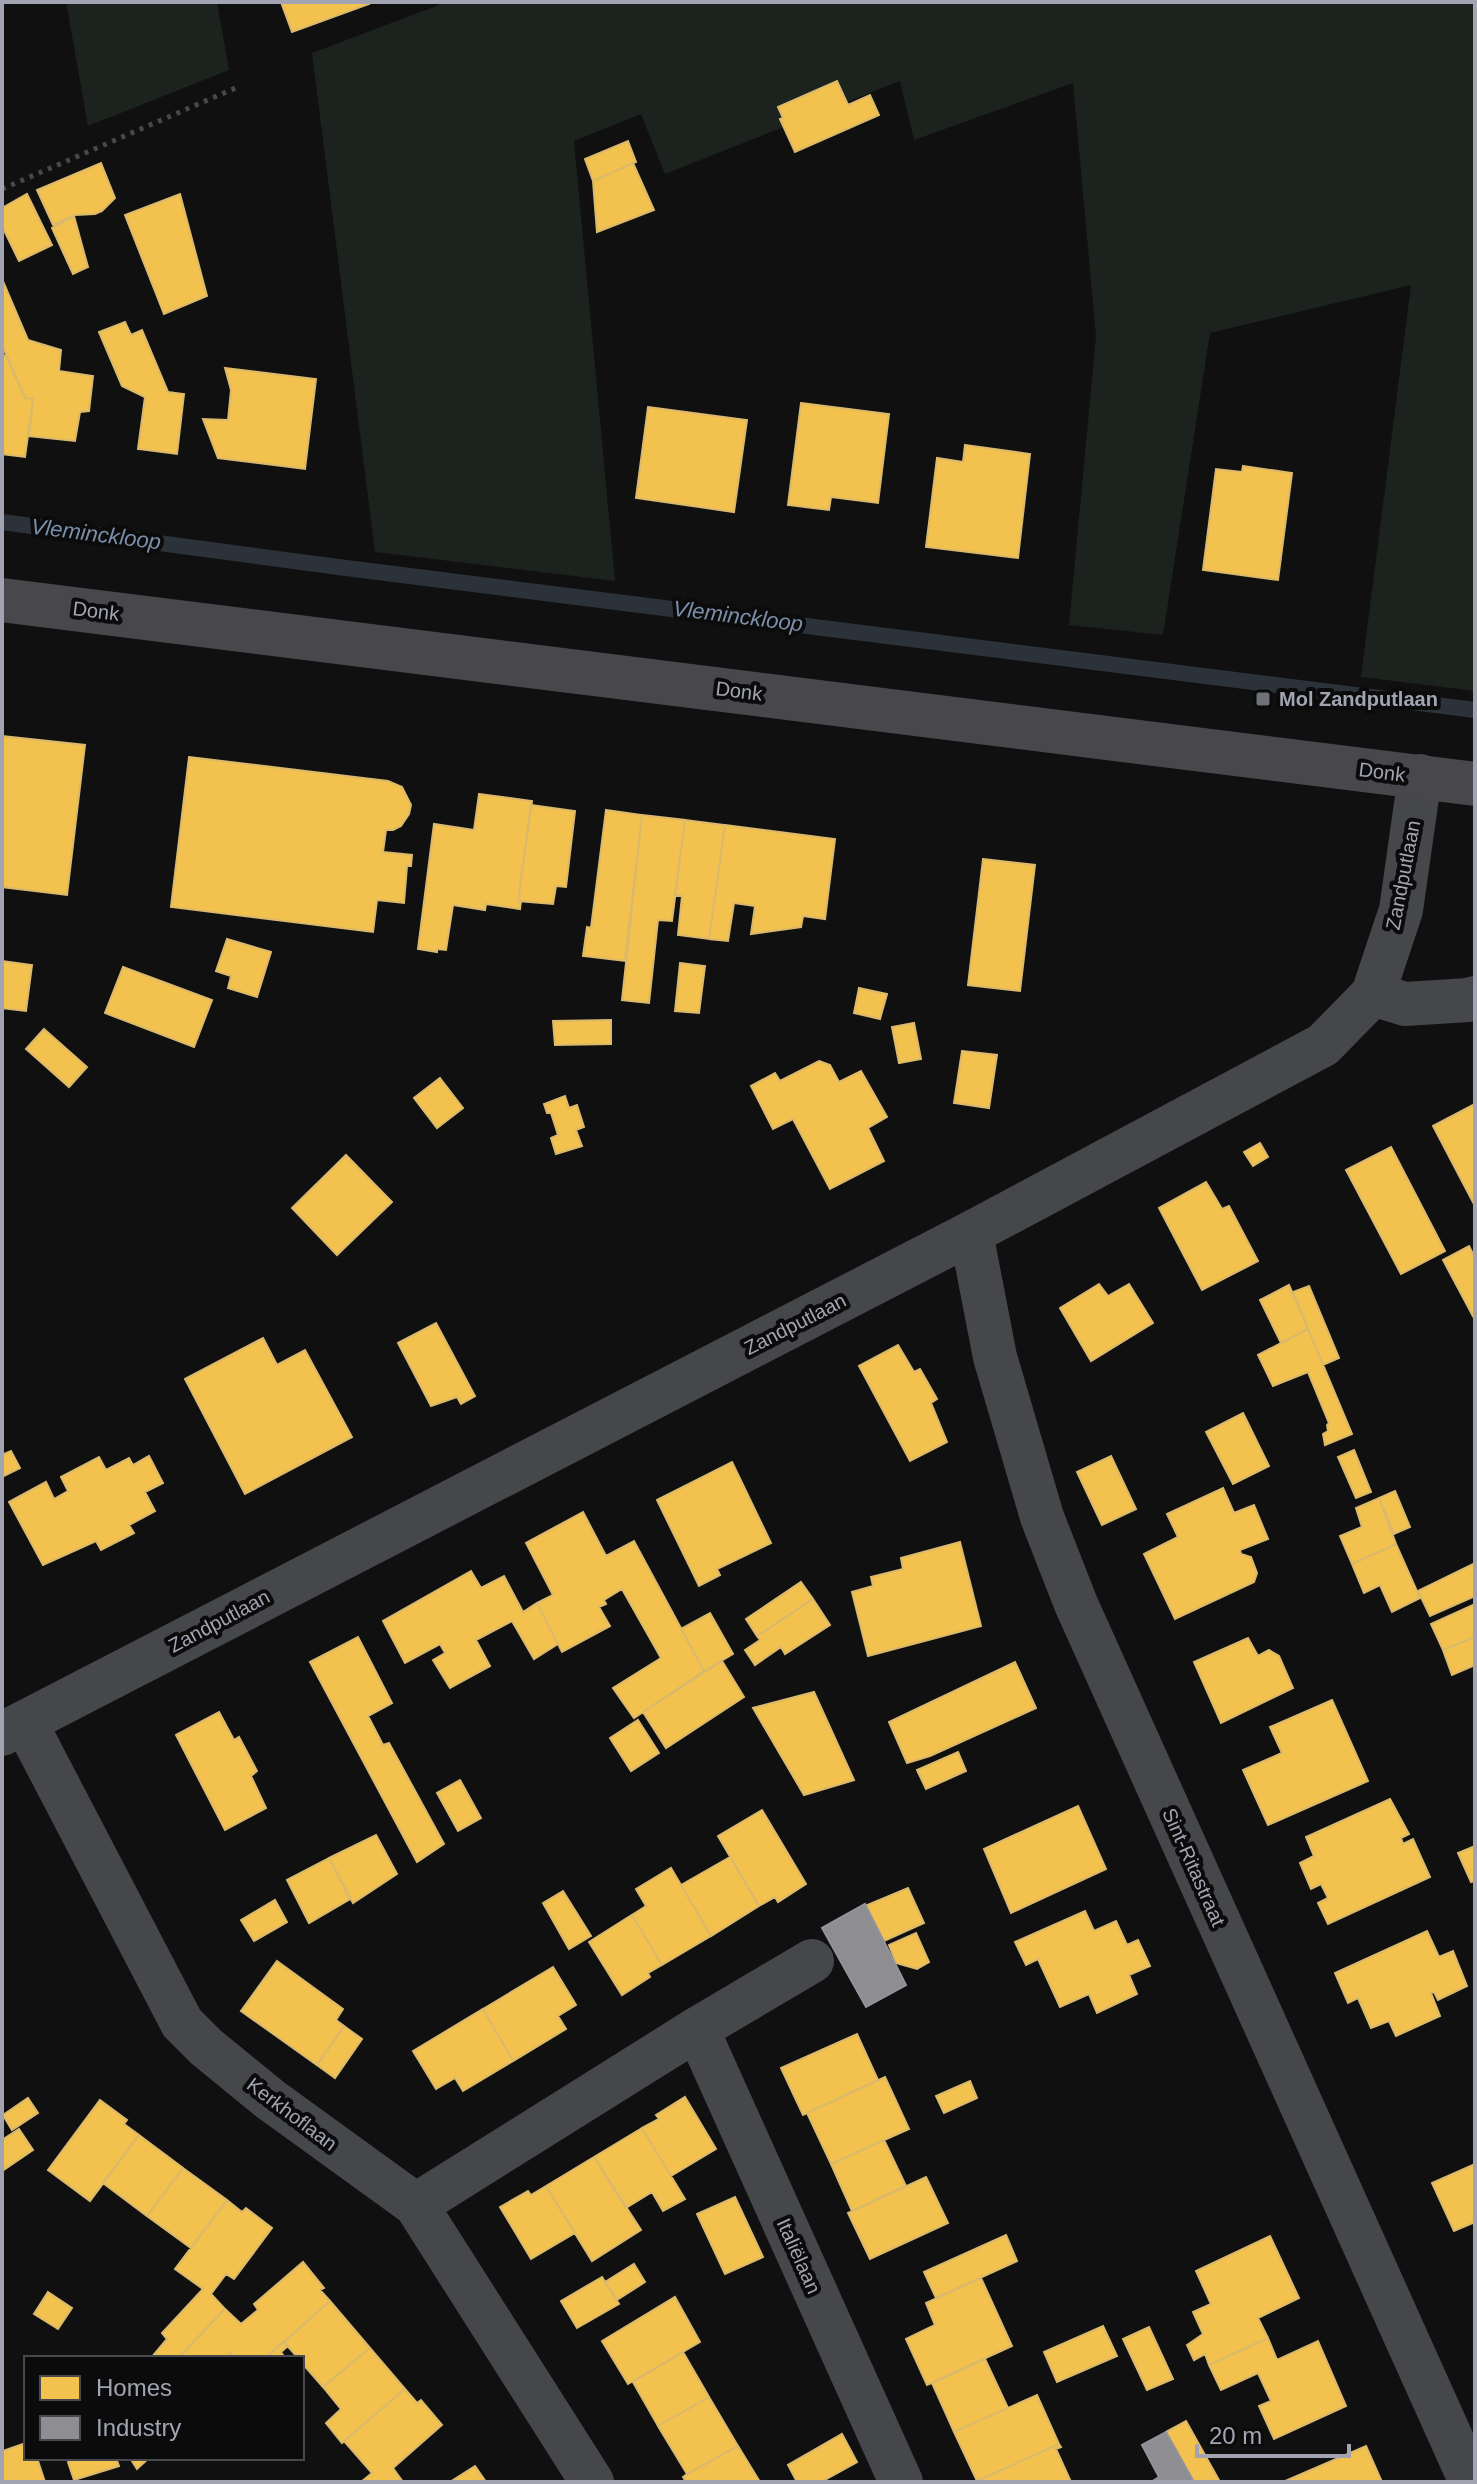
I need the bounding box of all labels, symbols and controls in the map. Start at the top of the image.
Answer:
water label: Vleminckloop [30,514,162,554]
water label: Vleminckloop [672,596,804,636]
street label: Donk [71,597,121,625]
street label: Donk [714,677,764,705]
place label: Mol Zandputlaan [1279,688,1438,710]
marker: Mol Zandputlaan [1254,690,1272,708]
street label: Donk [1357,758,1407,786]
street label: Zandputlaan [1382,818,1424,932]
street label: Zandputlaan [740,1289,850,1359]
street label: Zandputlaan [165,1585,273,1657]
street label: Sint-Ritastraat [1158,1805,1230,1930]
street label: Kerkhoflaan [243,2073,341,2155]
street label: Italiëlaan [773,2215,825,2297]
legend [24,2356,304,2460]
text: Homes [96,2374,172,2401]
scale bar [1197,2408,1349,2458]
text: Industry [96,2414,181,2441]
text: 20 m [1209,2422,1262,2449]

